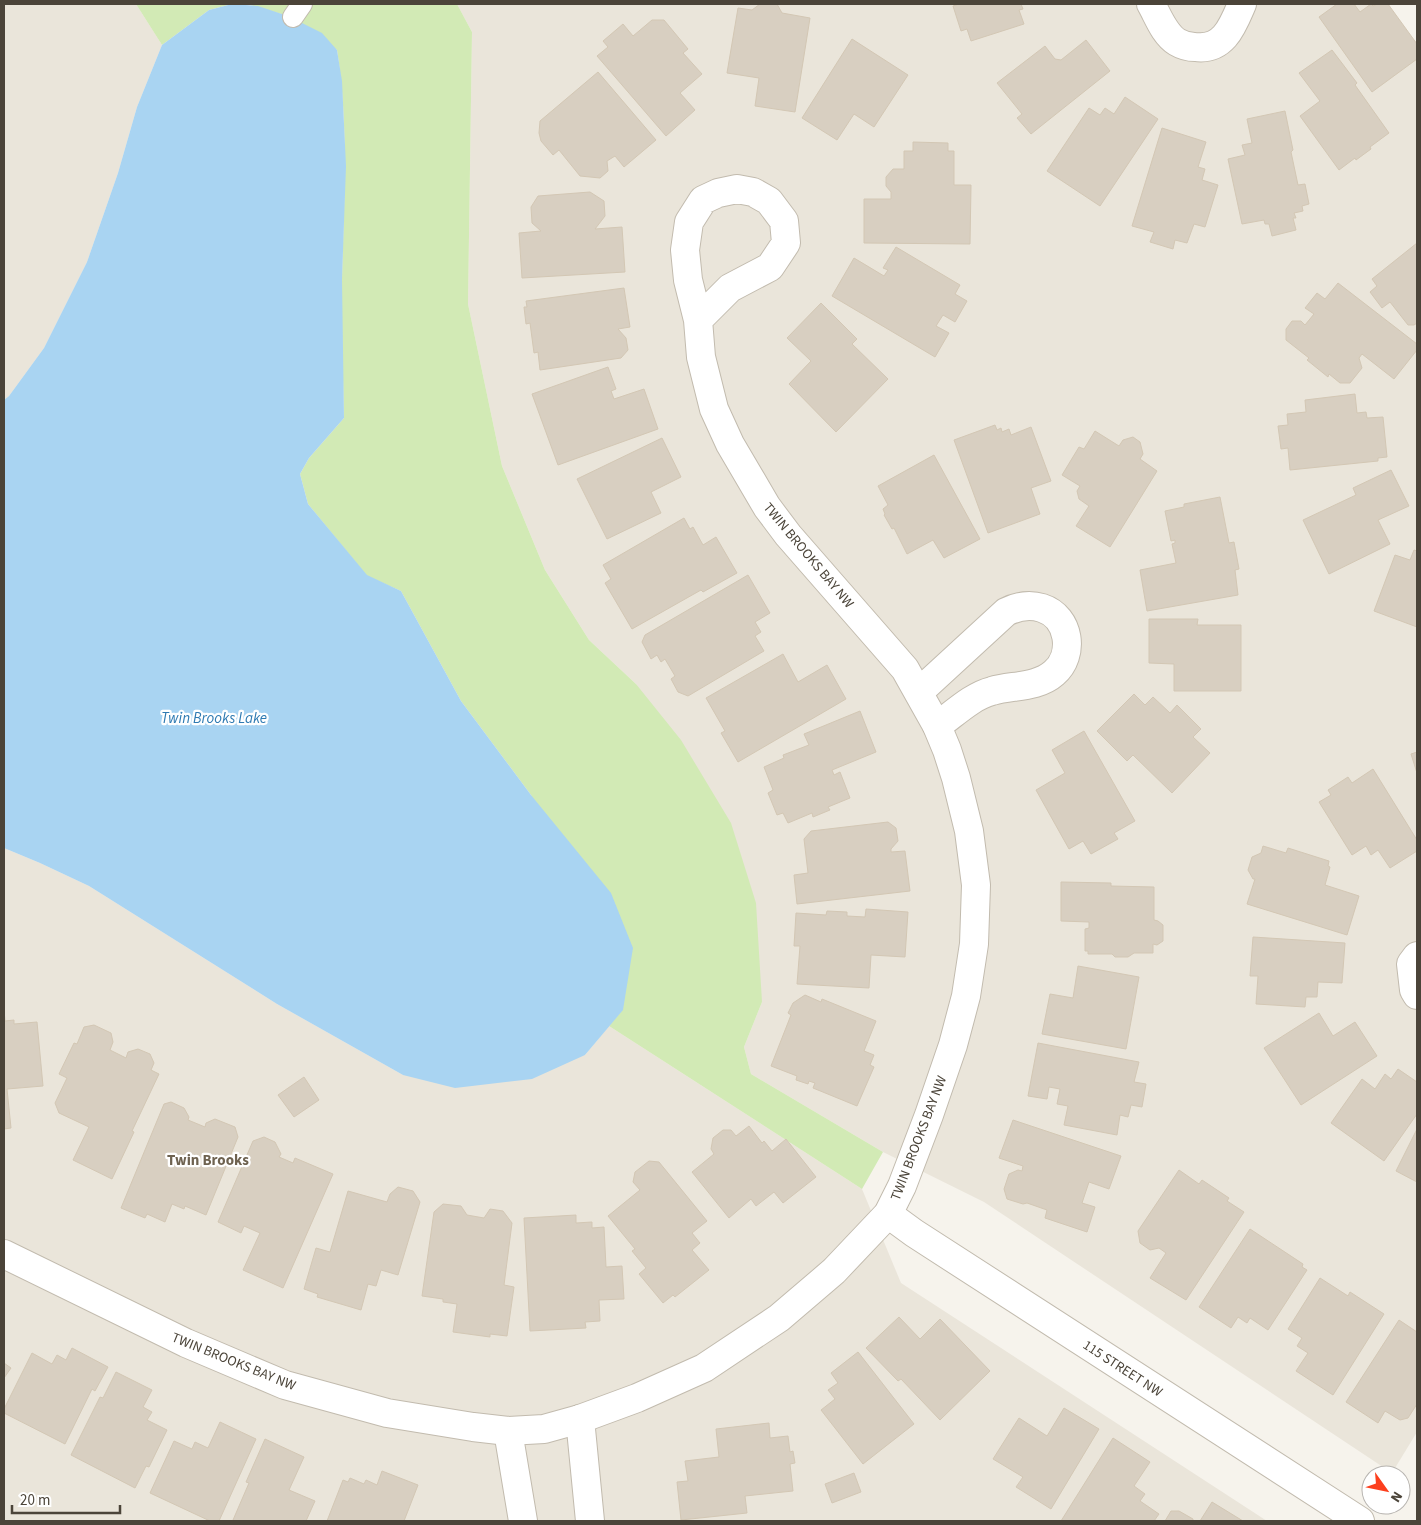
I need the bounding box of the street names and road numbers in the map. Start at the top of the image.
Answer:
street label: TWIN BROOKS BAY NW [758,499,858,613]
street label: TWIN BROOKS BAY NW [886,1073,952,1204]
street label: TWIN BROOKS BAY NW [169,1328,299,1396]
street label: 115 STREET NW [1079,1336,1166,1402]

